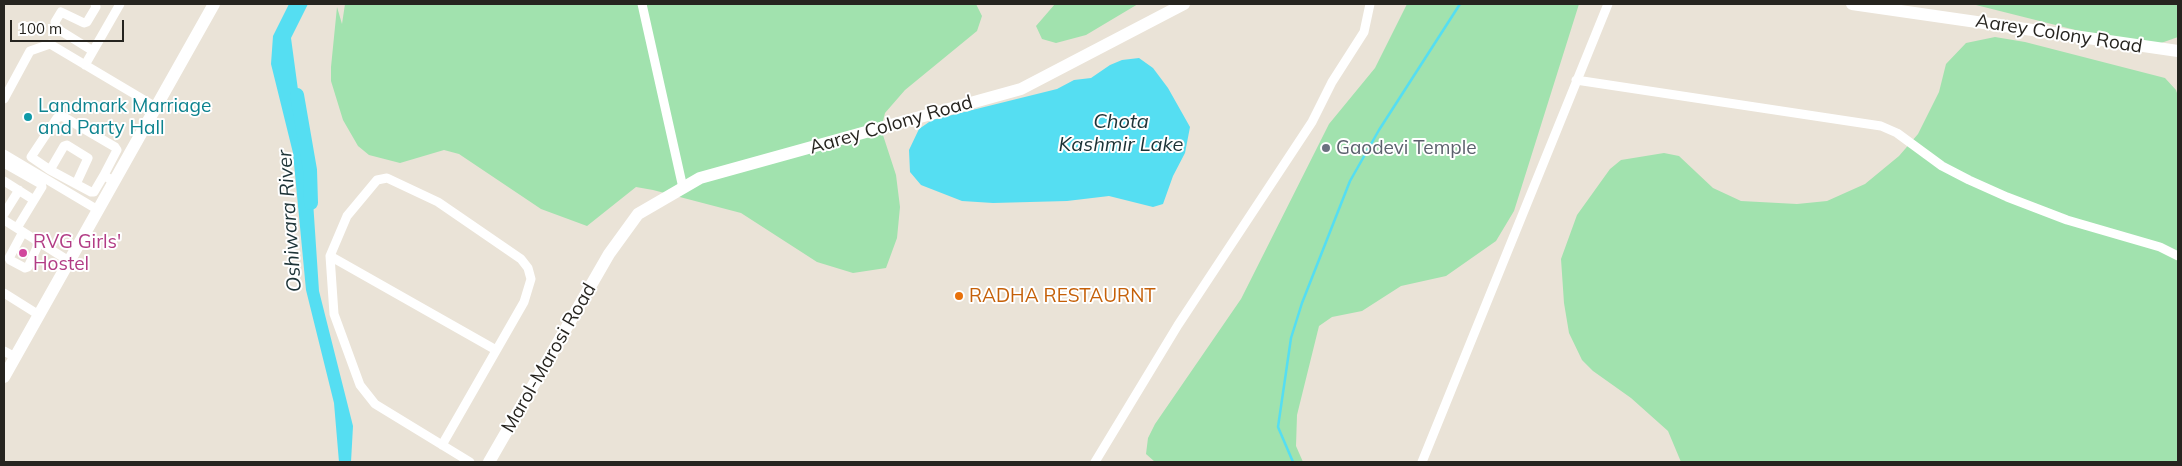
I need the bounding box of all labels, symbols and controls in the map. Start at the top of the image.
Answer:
scale bar [12,10,126,42]
street label: Aarey Colony Road [1974,10,2144,58]
text: 100 m [18,19,62,38]
street label: Aarey Colony Road [807,91,975,159]
place label: Landmark Marriage and Party Hall [38,95,211,139]
water label: Chota Kashmir Lake [1059,110,1183,157]
marker: Landmark Marriage and Party Hall [22,111,34,123]
place label: Gaodevi Temple [1336,137,1477,159]
marker: Gaodevi Temple [1320,142,1332,154]
water label: Oshiwara River [273,149,307,293]
place label: RVG Girls' Hostel [33,231,121,275]
marker: RVG Girls' Hostel [17,247,29,259]
street label: Marol-Marosi Road [497,279,601,437]
place label: RADHA RESTAURNT [969,285,1156,307]
marker: RADHA RESTAURNT [953,290,965,302]

